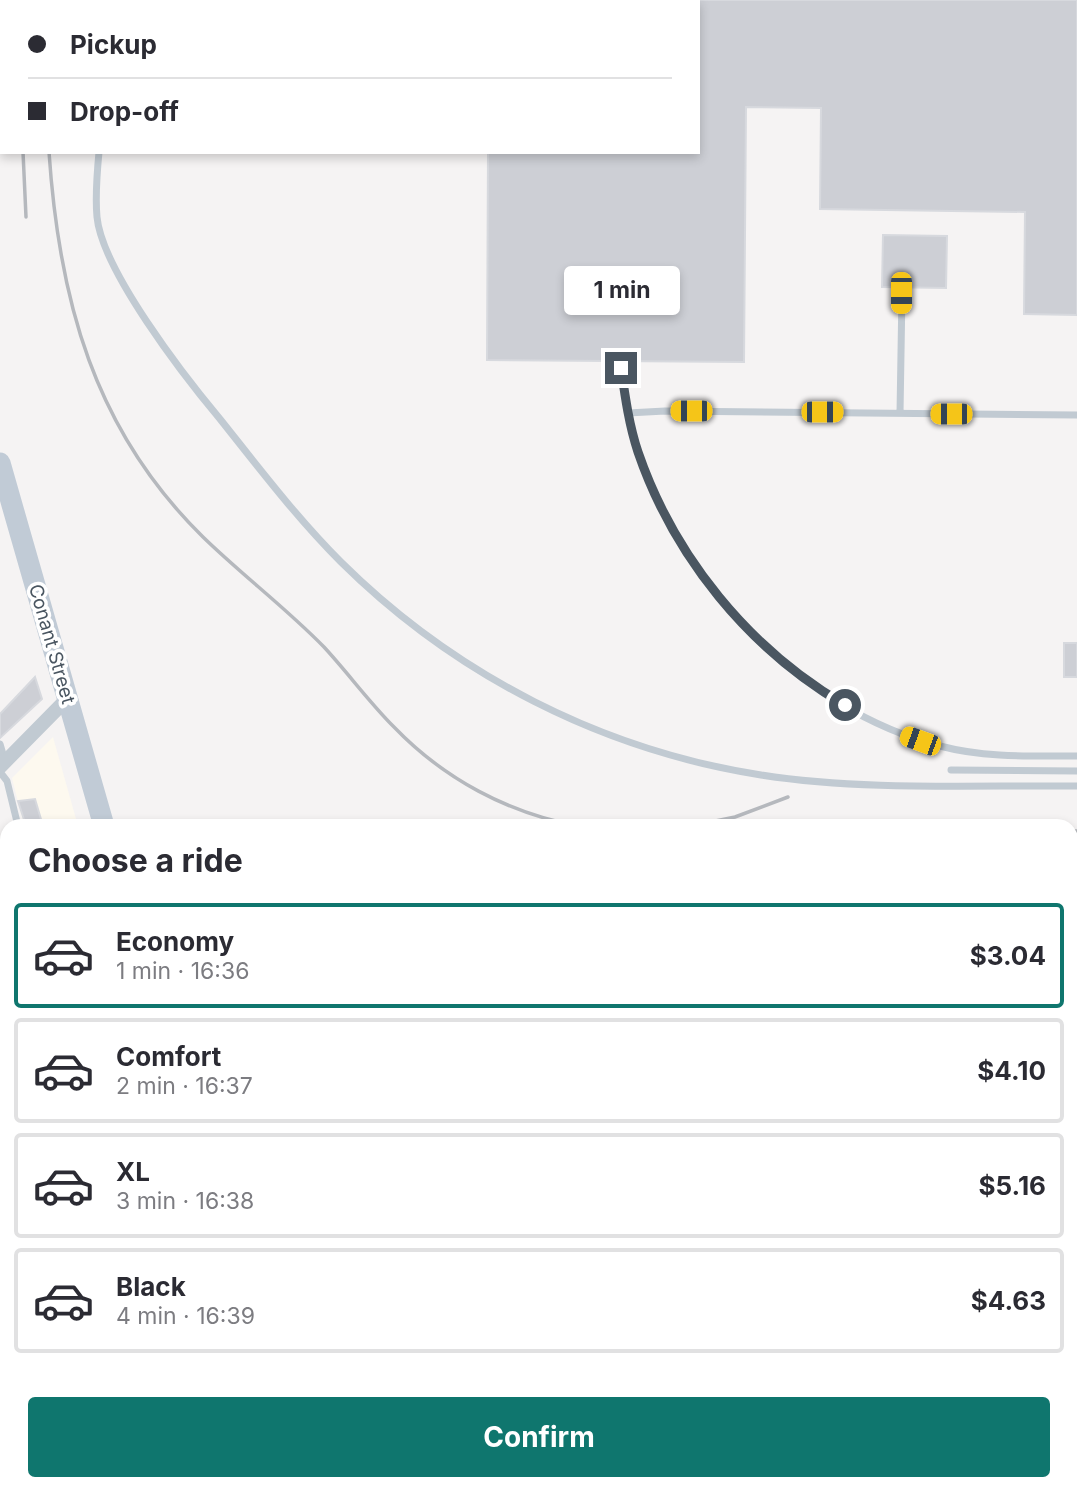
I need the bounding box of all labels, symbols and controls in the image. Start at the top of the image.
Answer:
text: Pickup [70,29,157,60]
text: Drop-off [70,96,179,127]
callout: 1 min [563,266,679,316]
car [891,272,912,314]
text: 1 min [594,276,650,304]
route end [605,352,637,384]
car [671,401,713,422]
car [802,402,844,423]
car [931,404,973,425]
street label: Conant Street [24,581,80,707]
route start [829,689,861,721]
car [897,724,944,758]
text: Choose a ride [28,841,243,880]
icon: car [32,924,95,987]
text: Economy [116,926,234,957]
text: $3.04 [970,940,1046,971]
text: 1 min · 16:36 [116,957,249,985]
icon: car [32,1039,95,1102]
text: Comfort [116,1041,221,1072]
text: $4.10 [977,1055,1046,1086]
text: 2 min · 16:37 [116,1072,253,1100]
icon: car [32,1154,95,1217]
text: XL [116,1156,150,1187]
text: $5.16 [979,1170,1046,1201]
text: 3 min · 16:38 [116,1187,254,1215]
icon: car [32,1269,95,1332]
text: Black [116,1271,186,1302]
text: $4.63 [971,1285,1046,1316]
text: 4 min · 16:39 [116,1302,255,1330]
button: Confirm [28,1397,1050,1477]

